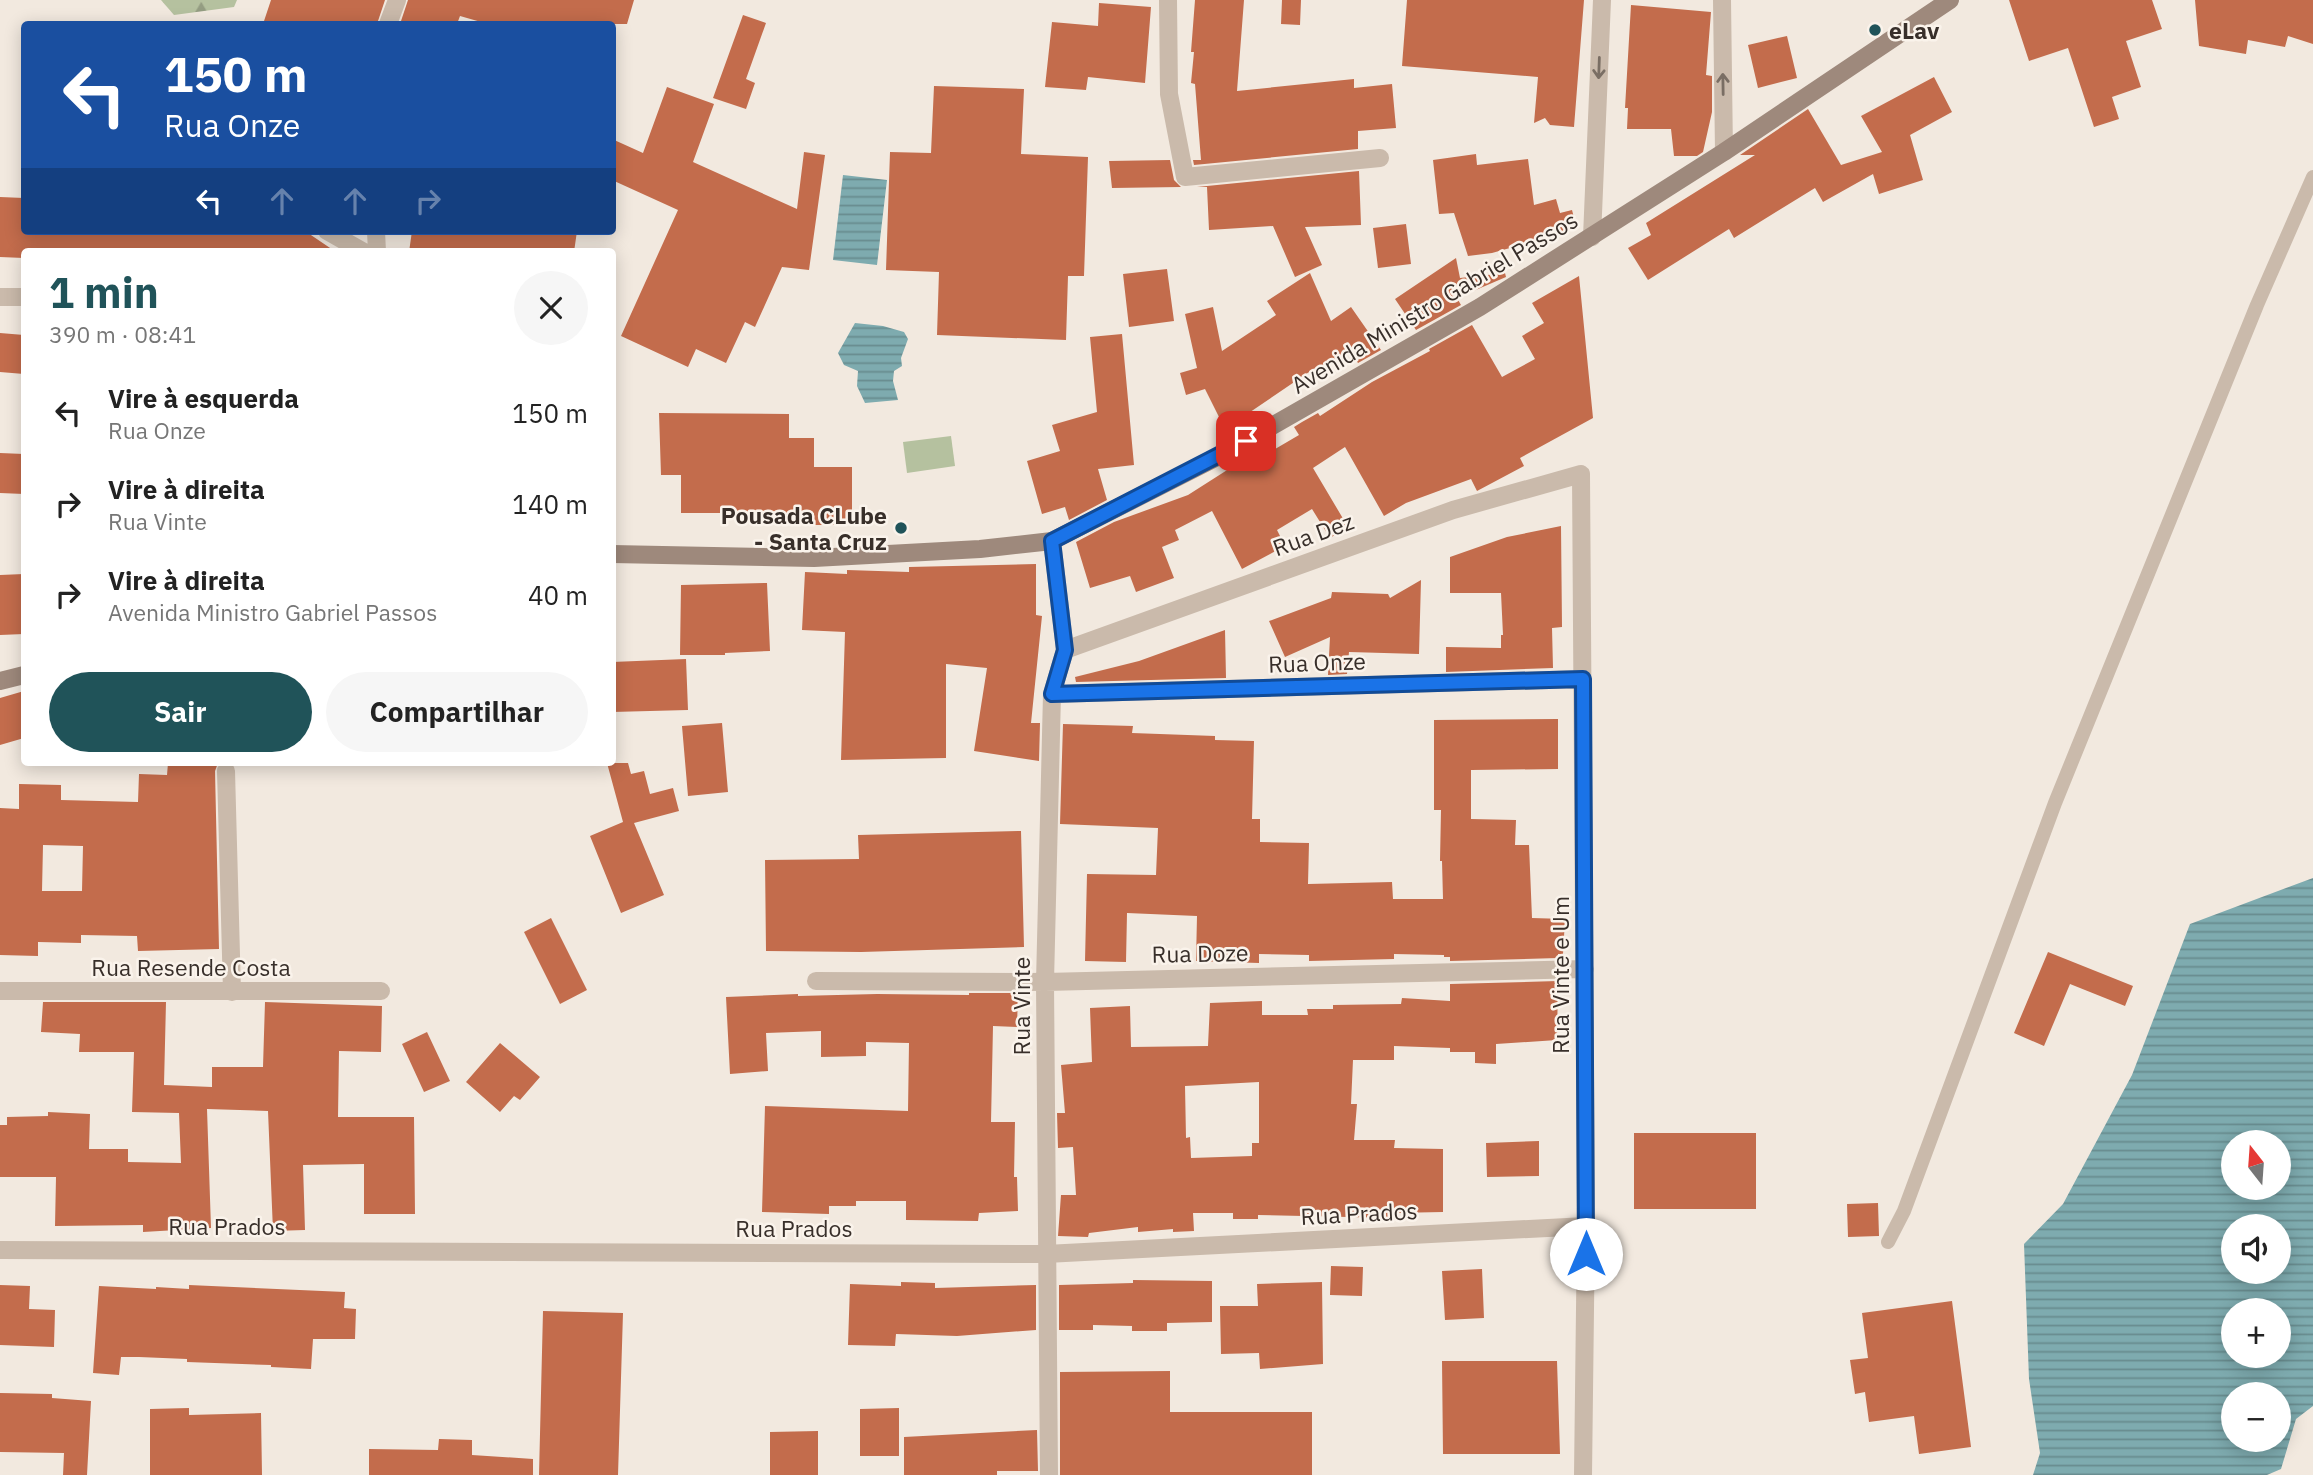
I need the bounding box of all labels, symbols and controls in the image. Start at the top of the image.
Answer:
place label: eLav [1889,15,1940,45]
marker: eLav [1867,22,1883,38]
text: 150 m [164,42,308,105]
icon: left [49,49,140,140]
one-way arrow [1593,56,1606,79]
one-way arrow [1716,72,1730,95]
text: Rua Onze [164,104,300,146]
icon: left [190,182,228,220]
icon: ahead [263,182,301,220]
icon: ahead [336,182,374,220]
icon: right [409,182,447,220]
street label: Avenida Ministro Gabriel Passos [1285,204,1583,400]
text: 1 min [49,265,159,320]
button: close [514,271,588,345]
text: 390 m · 08:41 [49,319,196,349]
text: Vire à esquerda [108,381,299,415]
icon: left [49,394,87,432]
text: 150 m [512,396,588,430]
pin [1216,411,1276,471]
text: Rua Onze [108,415,206,445]
icon: arrive [1227,422,1265,460]
text: Vire à direita [108,472,265,506]
icon: right [49,485,87,523]
text: 140 m [512,487,588,521]
place label: Pousada CLube - Santa Cruz [721,500,887,556]
text: Rua Vinte [108,506,207,536]
street label: Rua Dez [1268,506,1358,562]
marker: Pousada CLube - Santa Cruz [893,520,909,536]
text: Vire à direita [108,563,265,597]
icon: right [49,576,87,614]
text: 40 m [528,578,588,612]
text: Avenida Ministro Gabriel Passos [108,597,437,627]
street label: Rua Onze [1268,645,1366,679]
button: Sair [49,672,312,752]
button: Compartilhar [326,672,588,752]
street label: Rua Vinte e Um [1545,896,1575,1054]
street label: Rua Doze [1151,937,1249,969]
street label: Rua Resende Costa [91,952,291,982]
street label: Rua Vinte [1006,957,1036,1055]
north arrow [2221,1130,2291,1200]
map controls [2221,1130,2291,1452]
street label: Rua Prados [1300,1195,1418,1231]
street label: Rua Prados [168,1211,286,1241]
street label: Rua Prados [735,1213,853,1243]
button: sound [2221,1214,2291,1284]
position arrow [1549,1217,1623,1291]
button: + [2221,1298,2291,1368]
button: − [2221,1382,2291,1452]

